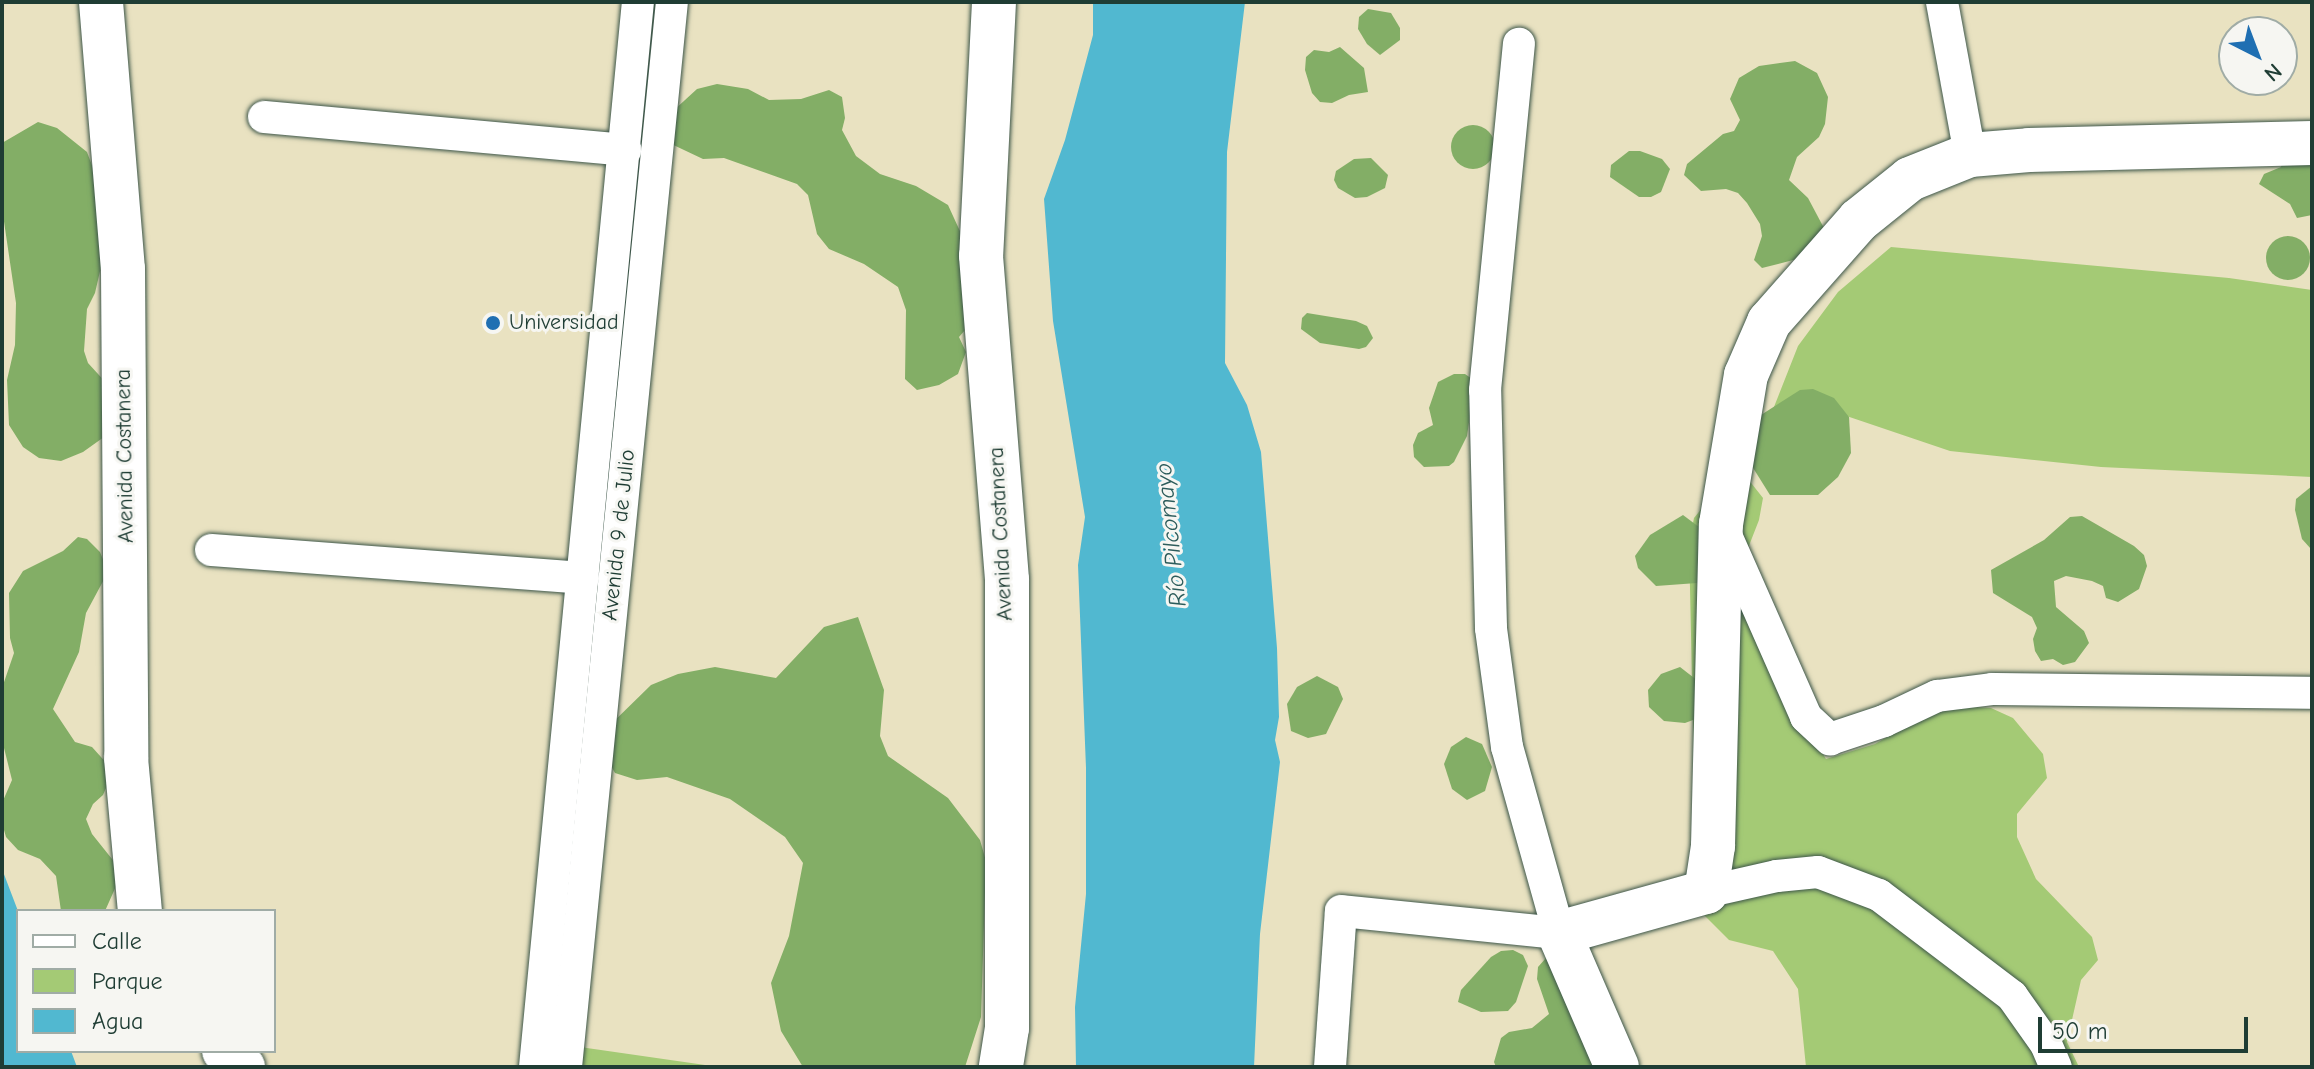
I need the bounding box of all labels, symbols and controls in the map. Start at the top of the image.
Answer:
north arrow [2218,16,2298,96]
text: N [2259,58,2287,87]
place label: Universidad [509,310,619,336]
marker: Universidad [484,314,502,332]
street label: Avenida Costanera [110,369,140,543]
street label: Avenida Costanera [983,446,1019,622]
street label: Avenida 9 de Julio [597,448,641,622]
water label: Río Pilcomayo [1149,462,1193,608]
legend [16,909,276,1053]
text: Calle [92,927,142,955]
text: Parque [92,967,163,995]
scale bar [2042,1001,2252,1051]
text: Agua [92,1007,143,1035]
text: 50 m [2052,1017,2108,1045]

